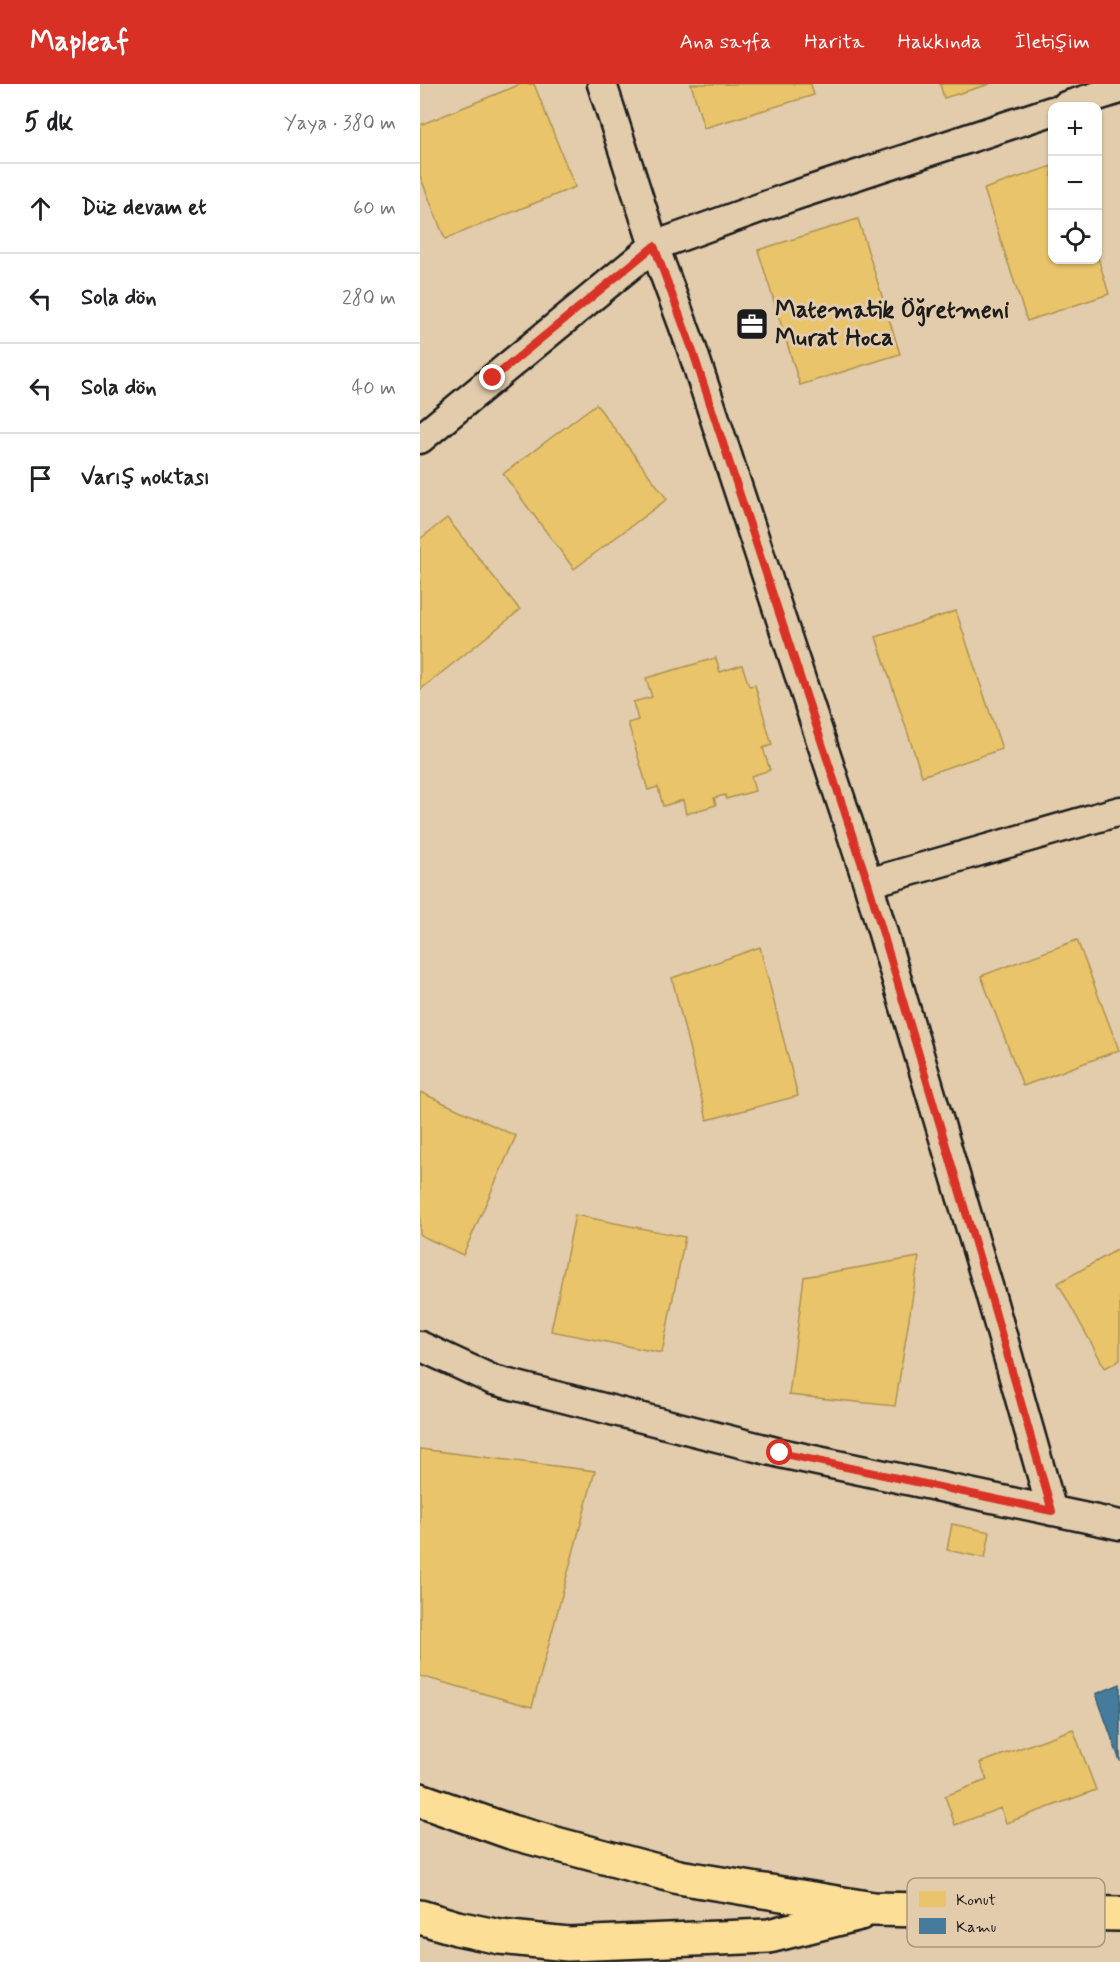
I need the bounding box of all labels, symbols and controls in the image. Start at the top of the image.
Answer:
text: Mapleaf [30,24,129,61]
text: Ana sayfa [679,28,771,56]
text: Harita [804,28,864,56]
text: Hakkında [897,28,982,56]
text: İletişim [1015,28,1090,56]
map controls [1048,102,1102,264]
button: + [1048,102,1102,156]
text: 5 dk [24,106,73,140]
text: Yaya · 380 m [284,110,396,137]
button: − [1048,156,1102,210]
icon: ahead [24,192,57,225]
text: Düz devam et [81,194,206,222]
text: 60 m [353,195,396,222]
button: locate [1048,210,1102,264]
icon: left [24,282,57,315]
text: Sola dön [81,284,157,312]
text: 280 m [342,285,396,312]
place label: Matematik Öğretmeni Murat Hoca [775,295,1010,354]
office icon: Matematik Öğretmeni Murat Hoca [734,306,770,342]
route end [479,364,505,390]
icon: left [24,372,57,405]
text: Sola dön [81,374,157,402]
text: 40 m [352,375,396,402]
icon: arrive [24,462,57,495]
text: Varış noktası [81,464,210,492]
route start [766,1439,792,1465]
legend [907,1878,1105,1947]
text: Konut [956,1890,997,1911]
text: Kamu [956,1917,996,1938]

